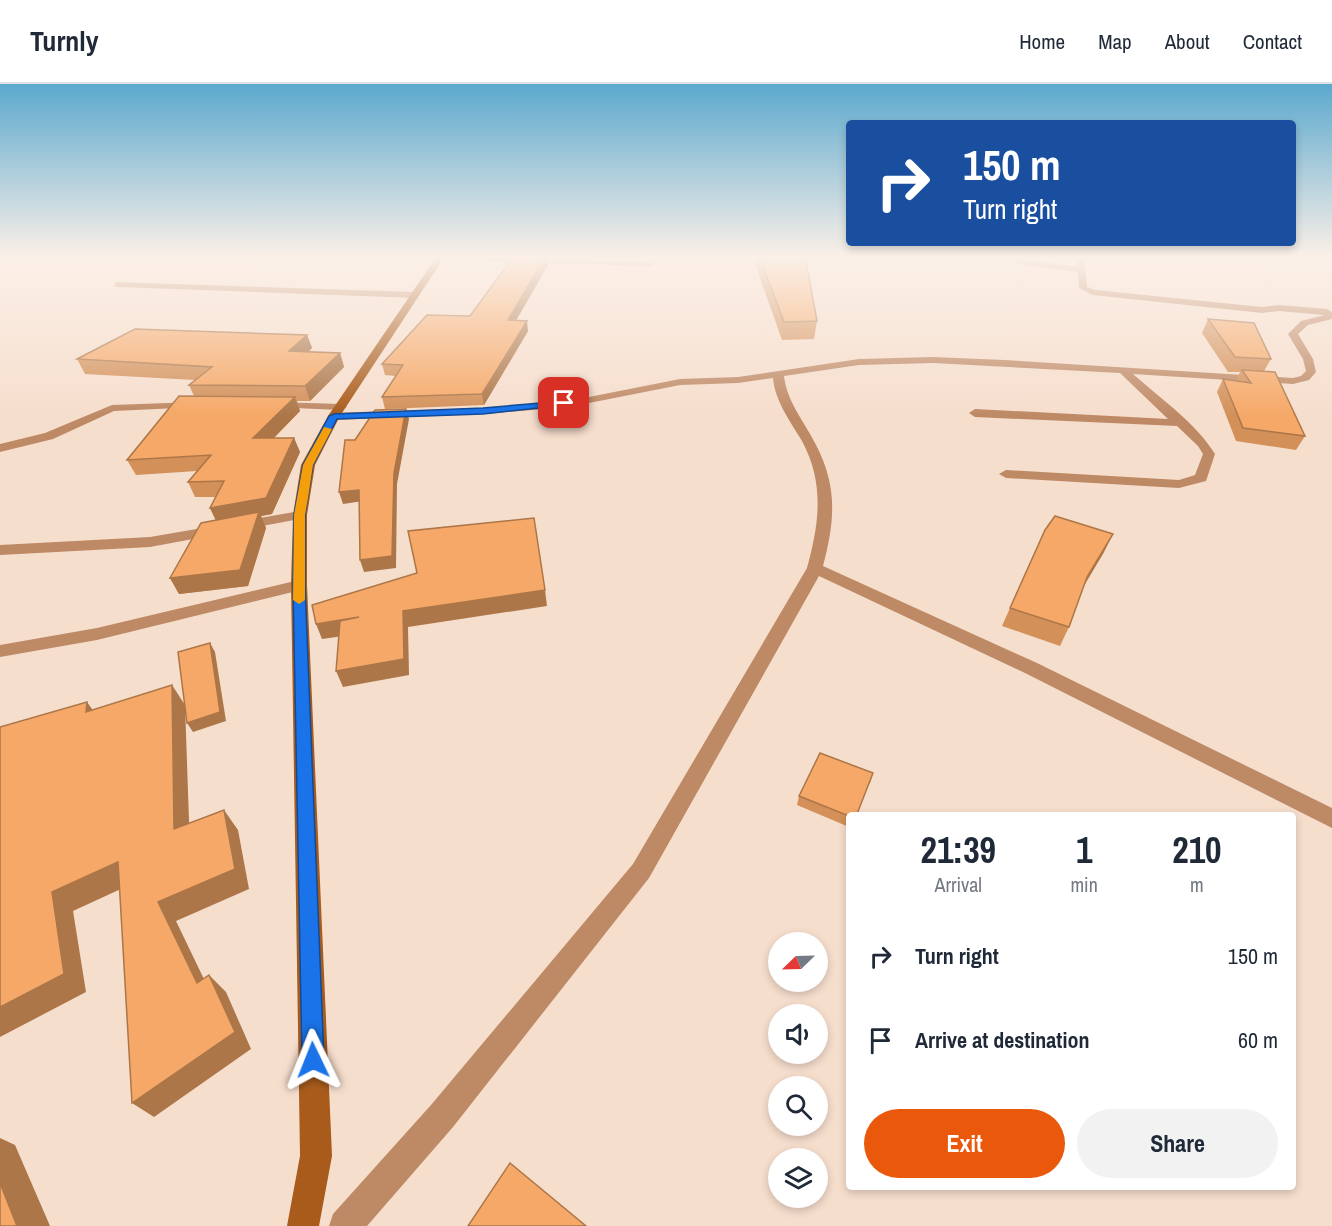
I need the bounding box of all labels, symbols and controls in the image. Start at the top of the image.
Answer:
text: Turnly [30,22,99,60]
text: Home [1019,27,1065,56]
text: Map [1098,27,1132,56]
text: About [1165,27,1210,56]
text: Contact [1243,27,1302,56]
text: 150 m [963,137,1061,193]
icon: right [864,144,942,222]
text: Turn right [963,191,1057,227]
pin [538,377,589,428]
icon: arrive [547,386,580,419]
text: 21:39 [920,826,996,874]
text: 1 [1076,826,1092,874]
text: 210 [1172,826,1222,874]
text: Arrival [935,871,982,898]
text: min [1070,871,1098,898]
text: m [1190,871,1204,898]
north arrow [768,932,828,992]
map controls [768,932,828,1208]
icon: right [864,940,897,973]
text: Turn right [915,941,999,971]
text: 150 m [1228,941,1278,971]
button: sound [768,1004,828,1064]
icon: arrive [864,1024,897,1057]
text: Arrive at destination [915,1025,1089,1055]
text: 60 m [1238,1025,1278,1055]
position arrow [281,1028,345,1092]
button: search [768,1076,828,1136]
button: Exit [864,1109,1065,1178]
button: Share [1077,1109,1278,1178]
button: layers [768,1148,828,1208]

